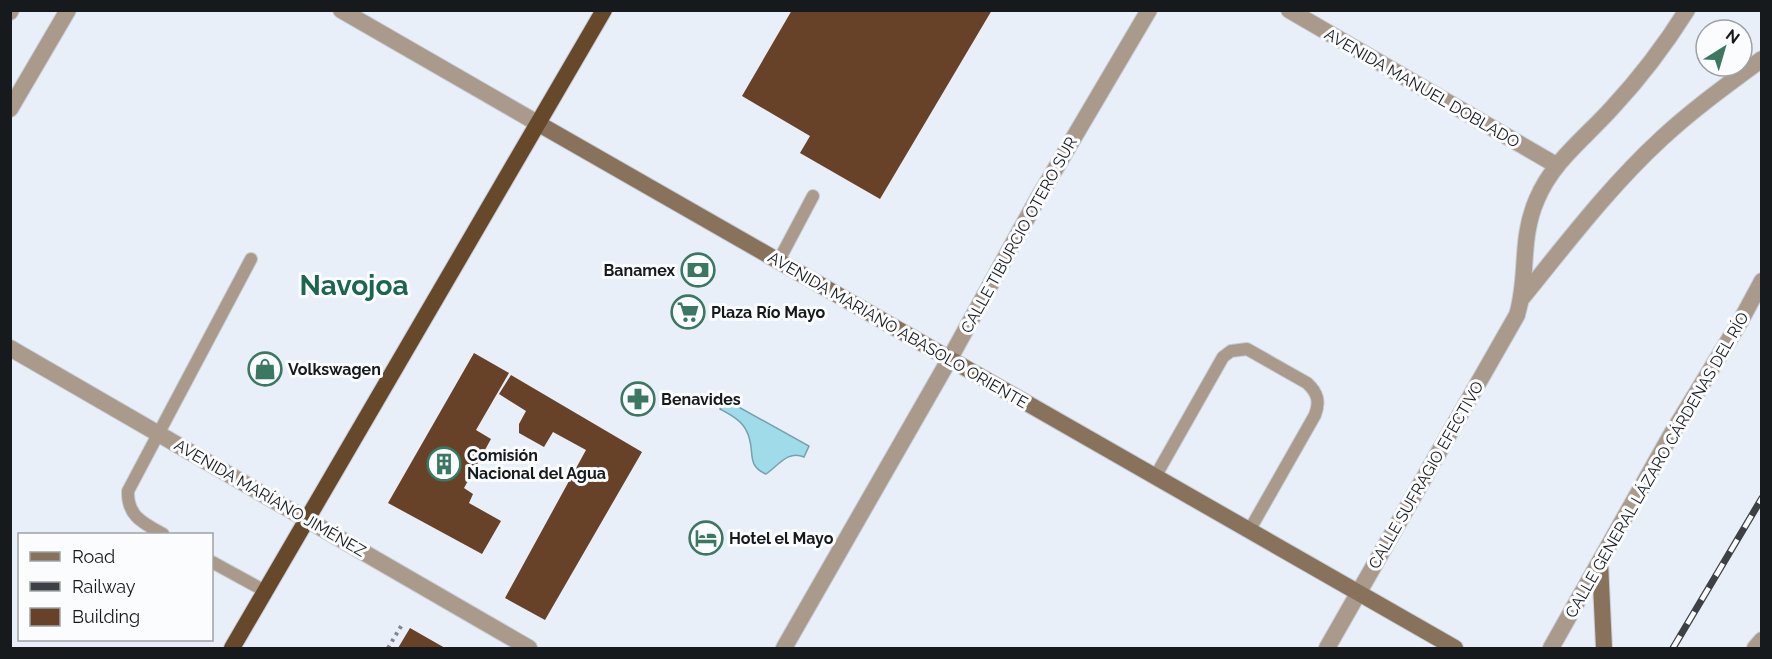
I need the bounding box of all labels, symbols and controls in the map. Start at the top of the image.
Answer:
north arrow [1694,18,1754,78]
street label: AVENIDA MANUEL DOBLADO [1321,24,1523,152]
text: N [1722,25,1743,48]
street label: CALLE TIBURCIO OTERO SUR [957,134,1081,336]
street label: AVENIDA MARIANO ABASOLO ORIENTE [765,248,1032,413]
bank icon: Banamex [680,252,716,288]
place label: Banamex [603,261,676,280]
district label: Navojoa [300,269,408,302]
supermarket icon: Plaza Río Mayo [670,294,706,330]
place label: Plaza Río Mayo [711,303,825,322]
street label: CALLE GENERAL LÁZARO CÁRDENAS DEL RÍO [1560,308,1753,621]
shop icon: Volkswagen [247,351,283,387]
place label: Volkswagen [288,360,381,379]
street label: CALLE SUFRAGIO EFECTIVO [1364,378,1488,572]
pharmacy icon: Benavides [620,381,656,417]
place label: Benavides [661,390,741,409]
street label: AVENIDA MARÍANO JIMÉNEZ [171,434,370,561]
building icon: Comisión Nacional del Agua [426,446,462,482]
place label: Comisión Nacional del Agua [467,446,606,483]
hotel icon: Hotel el Mayo [688,520,724,556]
place label: Hotel el Mayo [729,529,834,548]
legend [18,533,213,641]
text: Road [72,546,115,567]
text: Railway [72,576,136,597]
text: Building [72,606,140,627]

